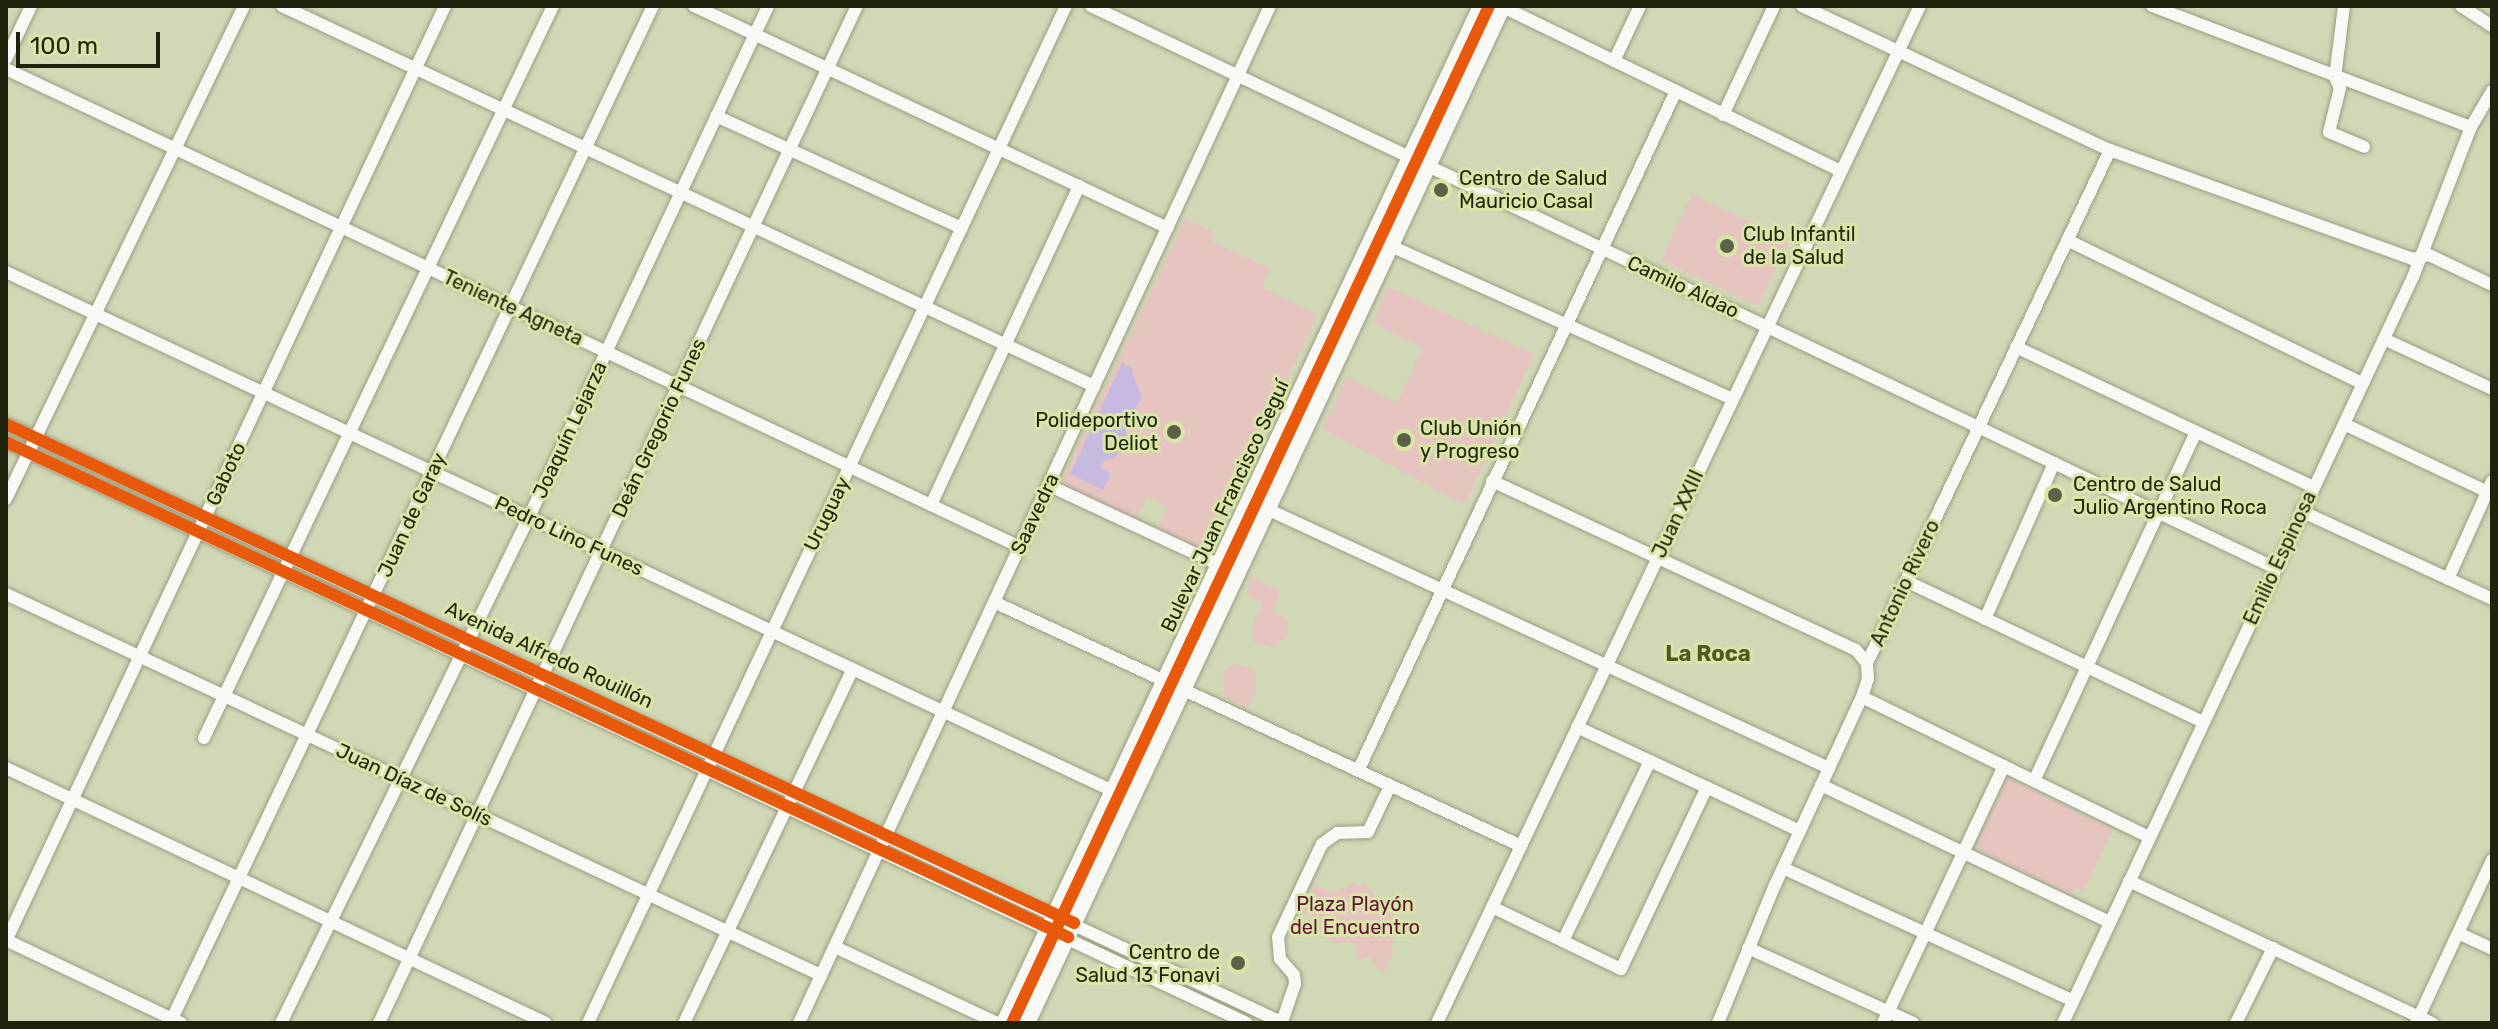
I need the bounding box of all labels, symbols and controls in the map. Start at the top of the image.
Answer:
scale bar [20,16,164,66]
text: 100 m [30,32,98,60]
place label: Centro de Salud Mauricio Casal [1459,166,1607,213]
marker: Centro de Salud Mauricio Casal [1430,179,1452,201]
place label: Club Infantil de la Salud [1743,222,1856,269]
marker: Club Infantil de la Salud [1718,237,1736,255]
street label: Camilo Aldao [1623,251,1743,323]
street label: Teniente Agneta [439,265,587,351]
street label: Deán Gregorio Funes [607,335,711,521]
street label: Joaquín Lejarza [528,358,612,502]
street label: Bulevar Juan Francisco Seguí [1156,376,1294,636]
place label: Polideportivo Deliot [1035,408,1158,455]
place label: Club Unión y Progreso [1420,416,1522,463]
marker: Polideportivo Deliot [1165,423,1183,441]
marker: Club Unión y Progreso [1395,431,1413,449]
street label: Gaboto [201,438,251,510]
street label: Juan de Garay [373,449,451,581]
street label: Juan XXIII [1647,466,1709,562]
street label: Saavedra [1006,470,1064,558]
place label: Centro de Salud Julio Argentino Roca [2073,472,2267,519]
street label: Uruguay [799,473,855,555]
marker: Centro de Salud Julio Argentino Roca [2044,484,2066,506]
street label: Emilio Espinosa [2239,487,2321,629]
street label: Pedro Lino Funes [491,491,647,581]
street label: Antonio Rivero [1865,516,1945,650]
street label: Avenida Alfredo Rouillón [441,596,657,714]
district label: La Roca [1665,641,1751,667]
street label: Juan Díaz de Solís [332,738,496,832]
park label: Plaza Playón del Encuentro [1290,892,1420,939]
place label: Centro de Salud 13 Fonavi [1076,940,1220,987]
marker: Centro de Salud 13 Fonavi [1227,952,1249,974]

